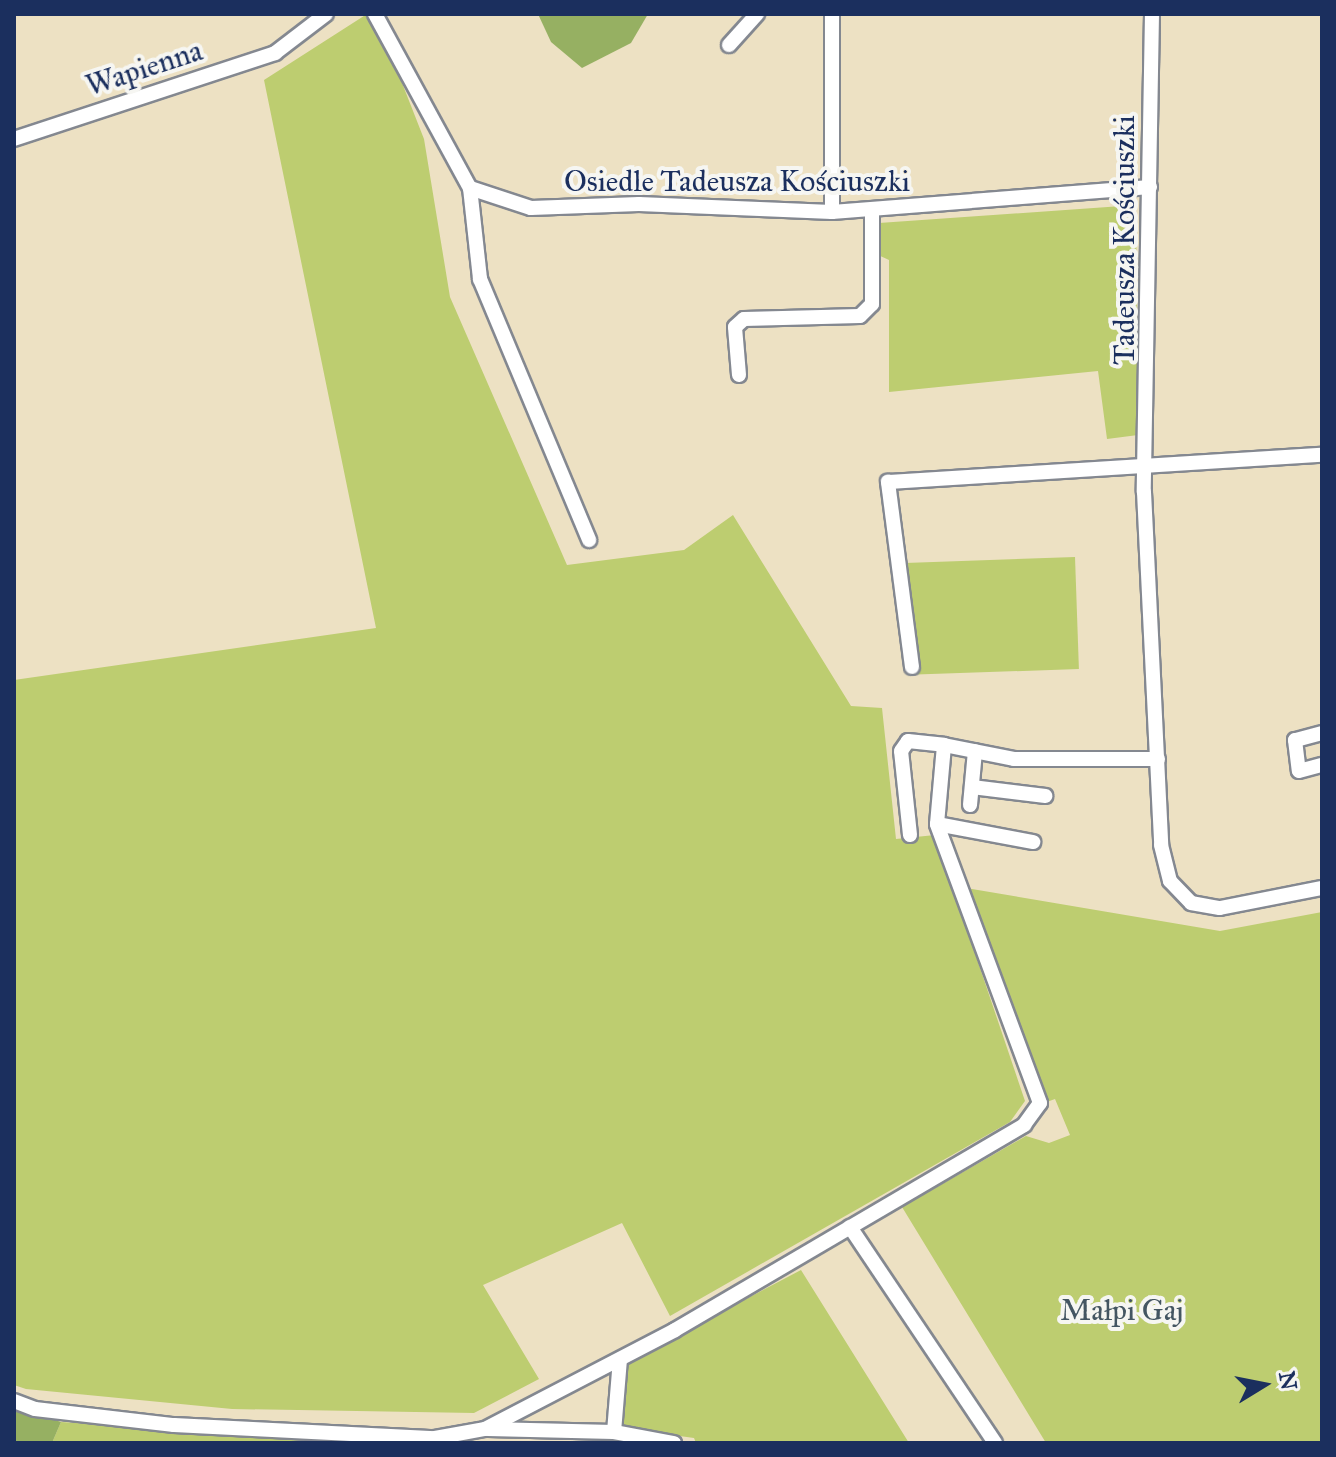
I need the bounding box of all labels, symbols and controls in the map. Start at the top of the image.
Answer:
street label: Wapienna [81,32,207,104]
street label: Tadeusza Kościuszki [1106,115,1142,365]
street label: Osiedle Tadeusza Kościuszki [564,163,910,199]
park label: Małpi Gaj [1060,1292,1184,1328]
north arrow [1224,1345,1304,1425]
text: N [1273,1369,1303,1392]

